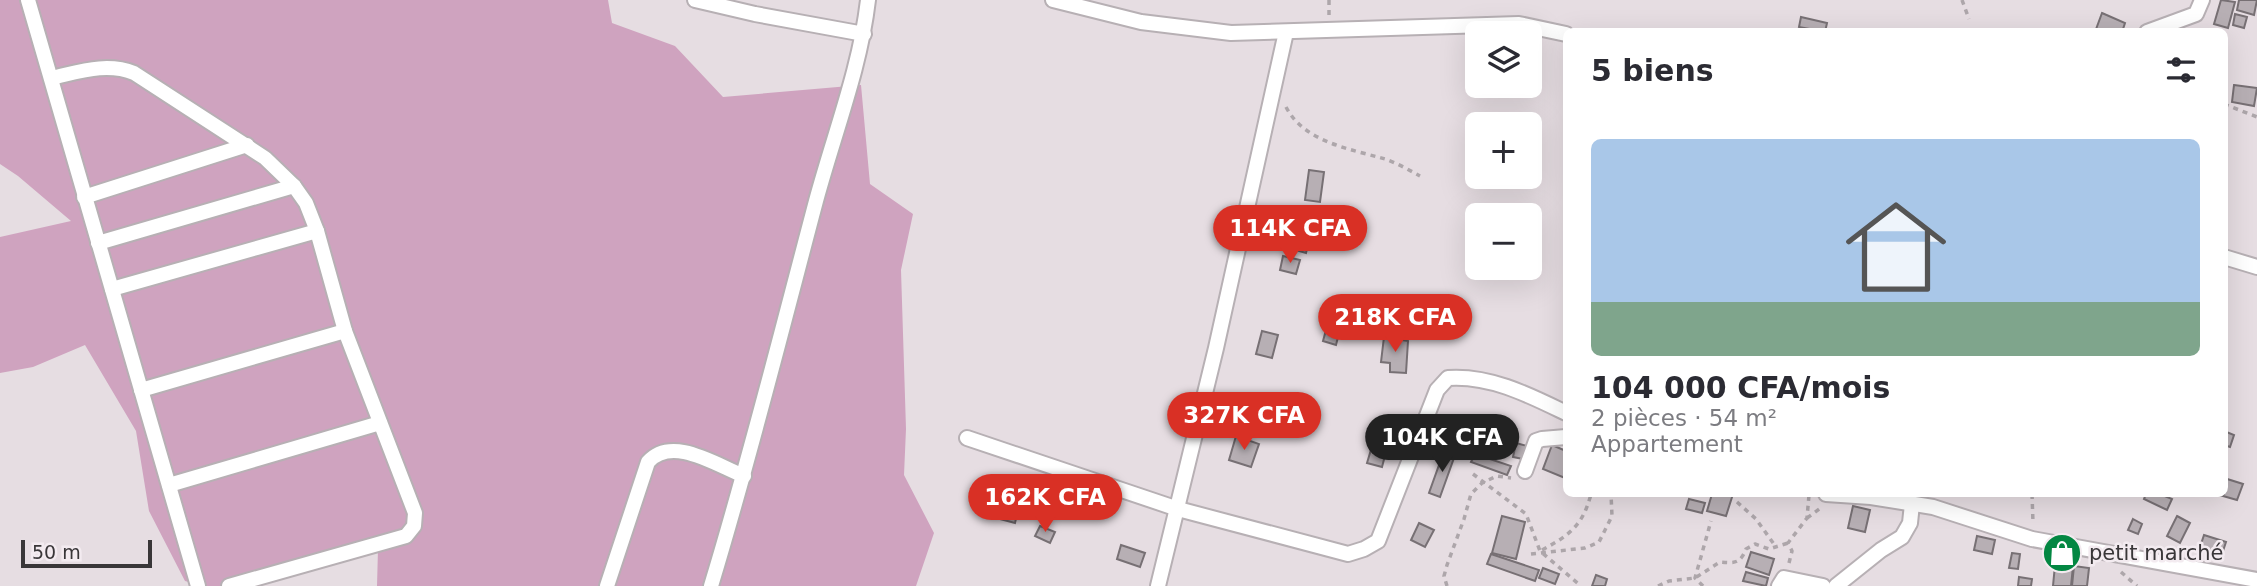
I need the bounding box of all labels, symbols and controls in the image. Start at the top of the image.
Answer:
map controls [1465,21,1542,280]
button: layers [1465,21,1542,98]
icon: filters [2162,51,2200,89]
text: 5 biens [1591,53,1714,88]
button: + [1465,112,1542,189]
icon: home [1833,184,1959,310]
button: − [1465,203,1542,280]
pin: 114K CFA [1218,205,1362,265]
text: 114K CFA [1229,215,1351,241]
pin: 218K CFA [1323,294,1467,354]
text: 218K CFA [1334,304,1456,330]
text: 104 000 CFA/mois [1591,370,1890,405]
pin: 327K CFA [1172,392,1316,452]
text: 327K CFA [1183,402,1305,428]
text: 2 pièces · 54 m² [1591,405,1777,431]
pin: 104K CFA [1370,414,1514,474]
text: 104K CFA [1381,424,1503,450]
text: Appartement [1591,431,1743,457]
pin: 162K CFA [973,475,1117,534]
text: 162K CFA [984,484,1106,510]
shop icon: petit marché [2041,532,2083,574]
scale bar [21,537,152,569]
text: 50 m [32,541,81,563]
place label: petit marché [2089,541,2224,565]

